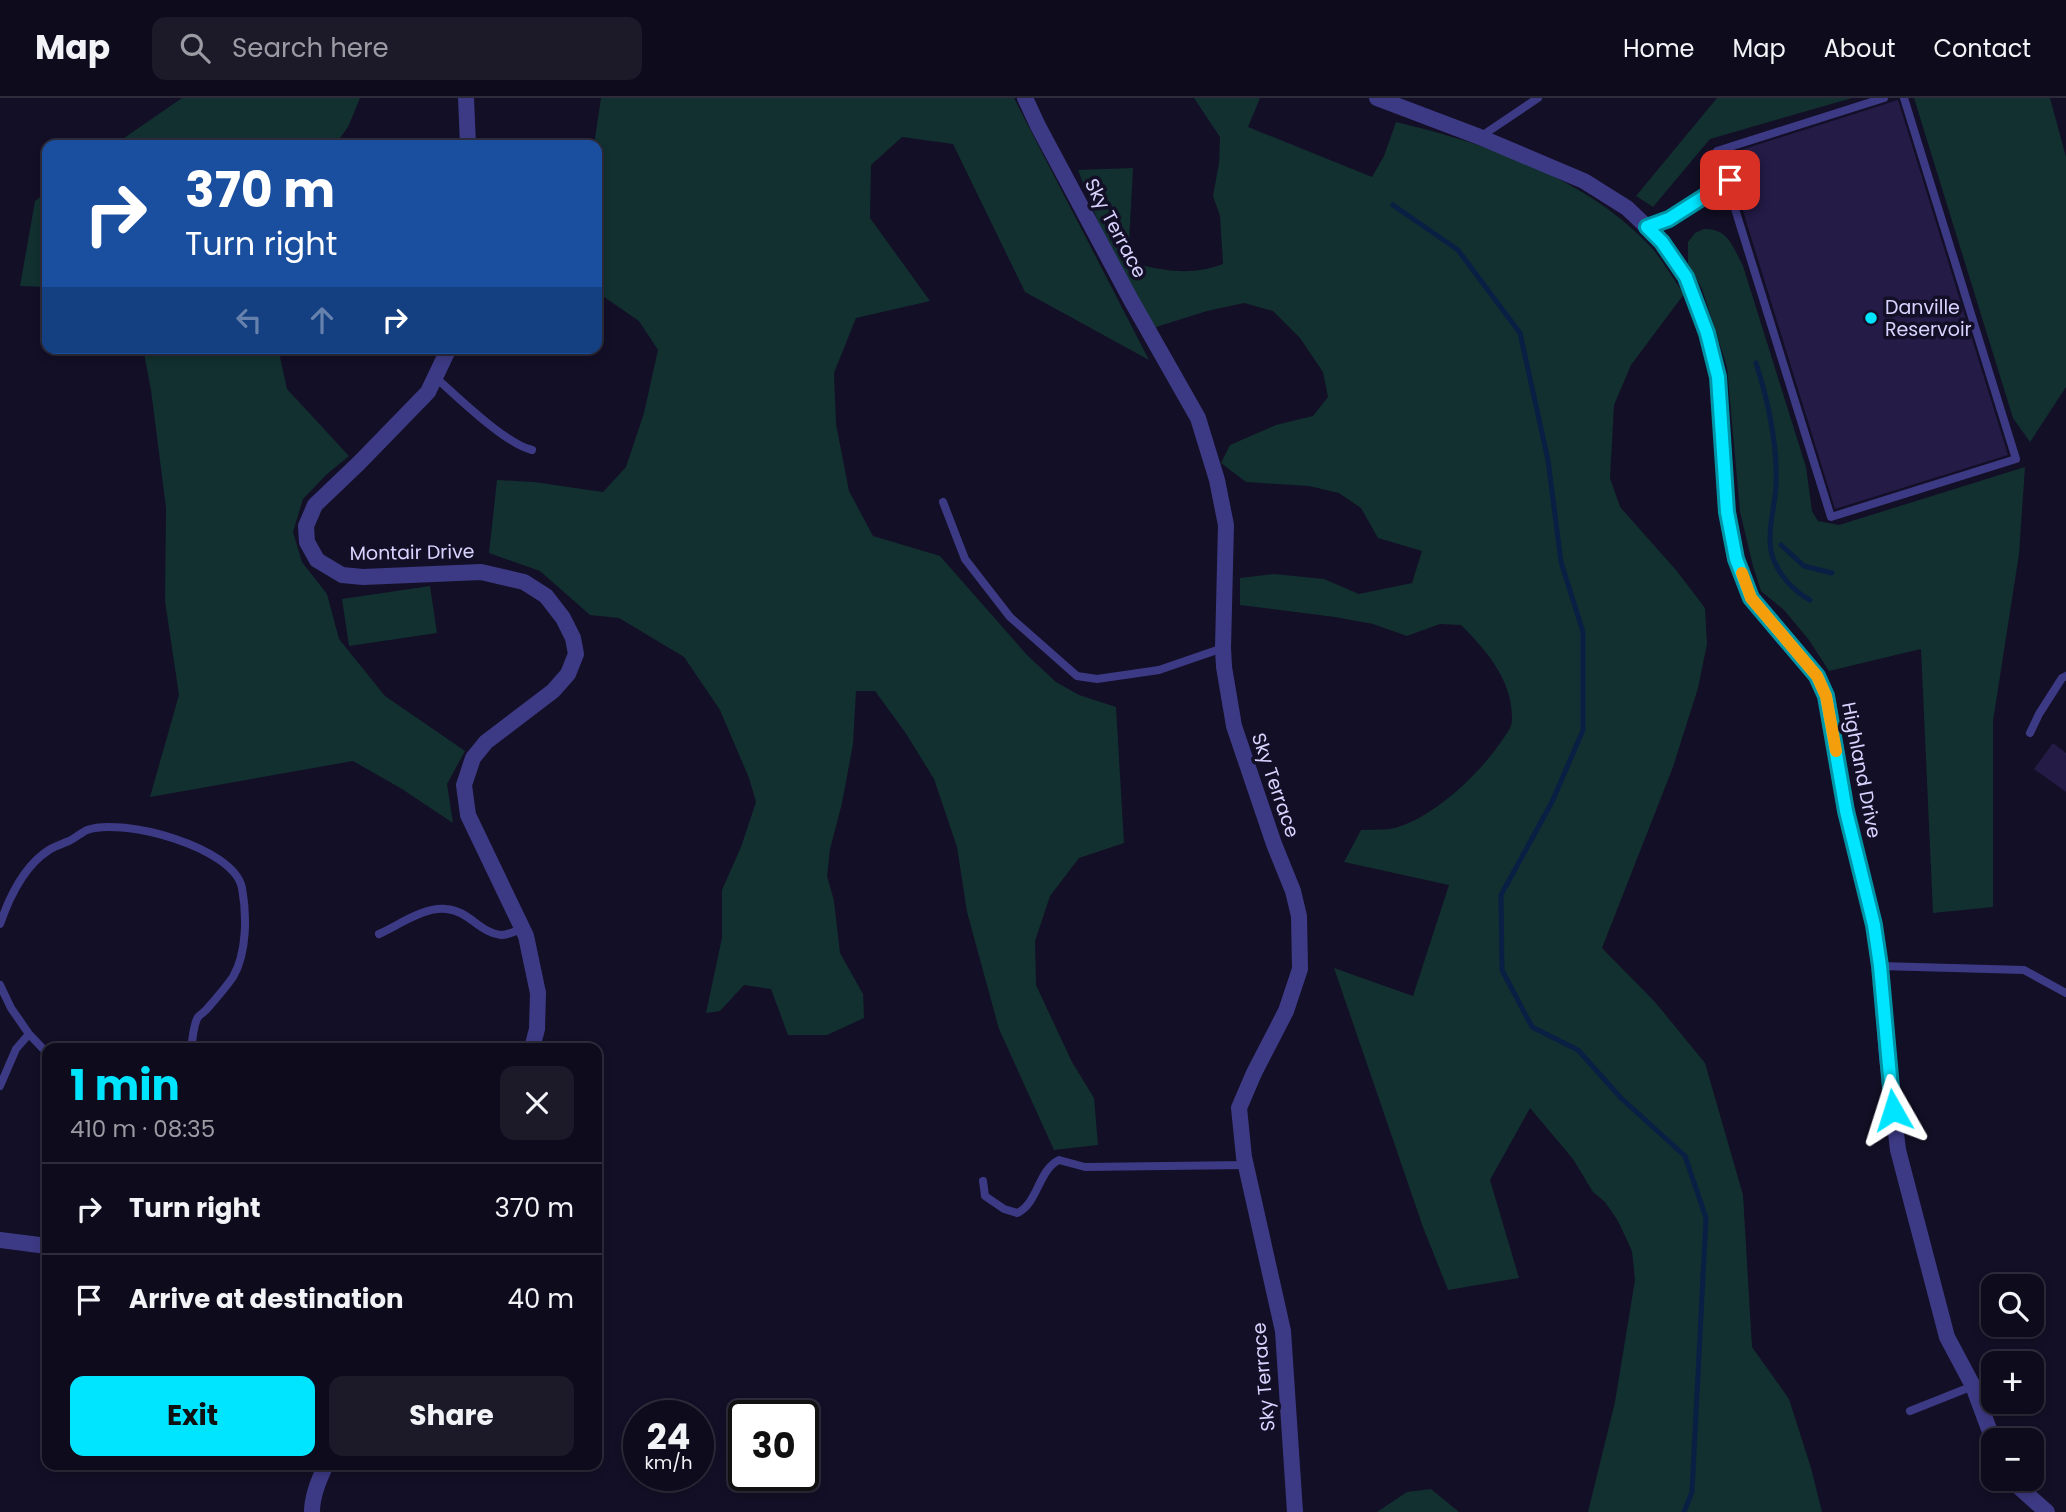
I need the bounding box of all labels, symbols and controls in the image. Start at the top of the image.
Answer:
search box [152,17,642,80]
text: Map [35,24,110,71]
icon: search [176,29,214,67]
text: Search here [232,30,389,66]
text: Home [1623,32,1695,65]
text: Map [1733,32,1786,65]
text: About [1824,32,1895,65]
text: Contact [1933,32,2031,65]
pin [1700,150,1760,210]
text: 370 m [185,156,335,224]
icon: arrive [1711,161,1749,199]
icon: right [70,168,161,259]
street label: Sky Terrace [1078,174,1153,283]
text: Turn right [185,221,337,266]
place label: Danville Reservoir [1885,294,1972,343]
icon: left [230,301,268,339]
icon: ahead [303,301,341,339]
icon: right [376,301,414,339]
marker: Danville Reservoir [1863,310,1879,326]
street label: Montair Drive [349,538,475,567]
street label: Highland Drive [1835,700,1888,840]
street label: Sky Terrace [1245,729,1306,841]
text: 1 min [70,1056,180,1115]
button: close [500,1066,574,1140]
position arrow [1856,1073,1930,1147]
text: 410 m · 08:35 [70,1113,215,1145]
icon: right [70,1190,108,1228]
text: Turn right [129,1190,261,1226]
text: 370 m [494,1190,574,1226]
map controls [1981,1274,2044,1491]
button: search [1981,1274,2044,1337]
icon: arrive [70,1281,108,1319]
text: Arrive at destination [129,1281,404,1317]
text: 40 m [508,1281,574,1317]
street label: Sky Terrace [1245,1321,1282,1432]
button: + [1981,1351,2044,1414]
button: Exit [70,1376,315,1456]
button: Share [329,1376,574,1456]
speed limit sign: 30 [728,1400,819,1491]
text: 24 [647,1412,690,1461]
button: − [1981,1428,2044,1491]
text: km/h [645,1450,692,1475]

